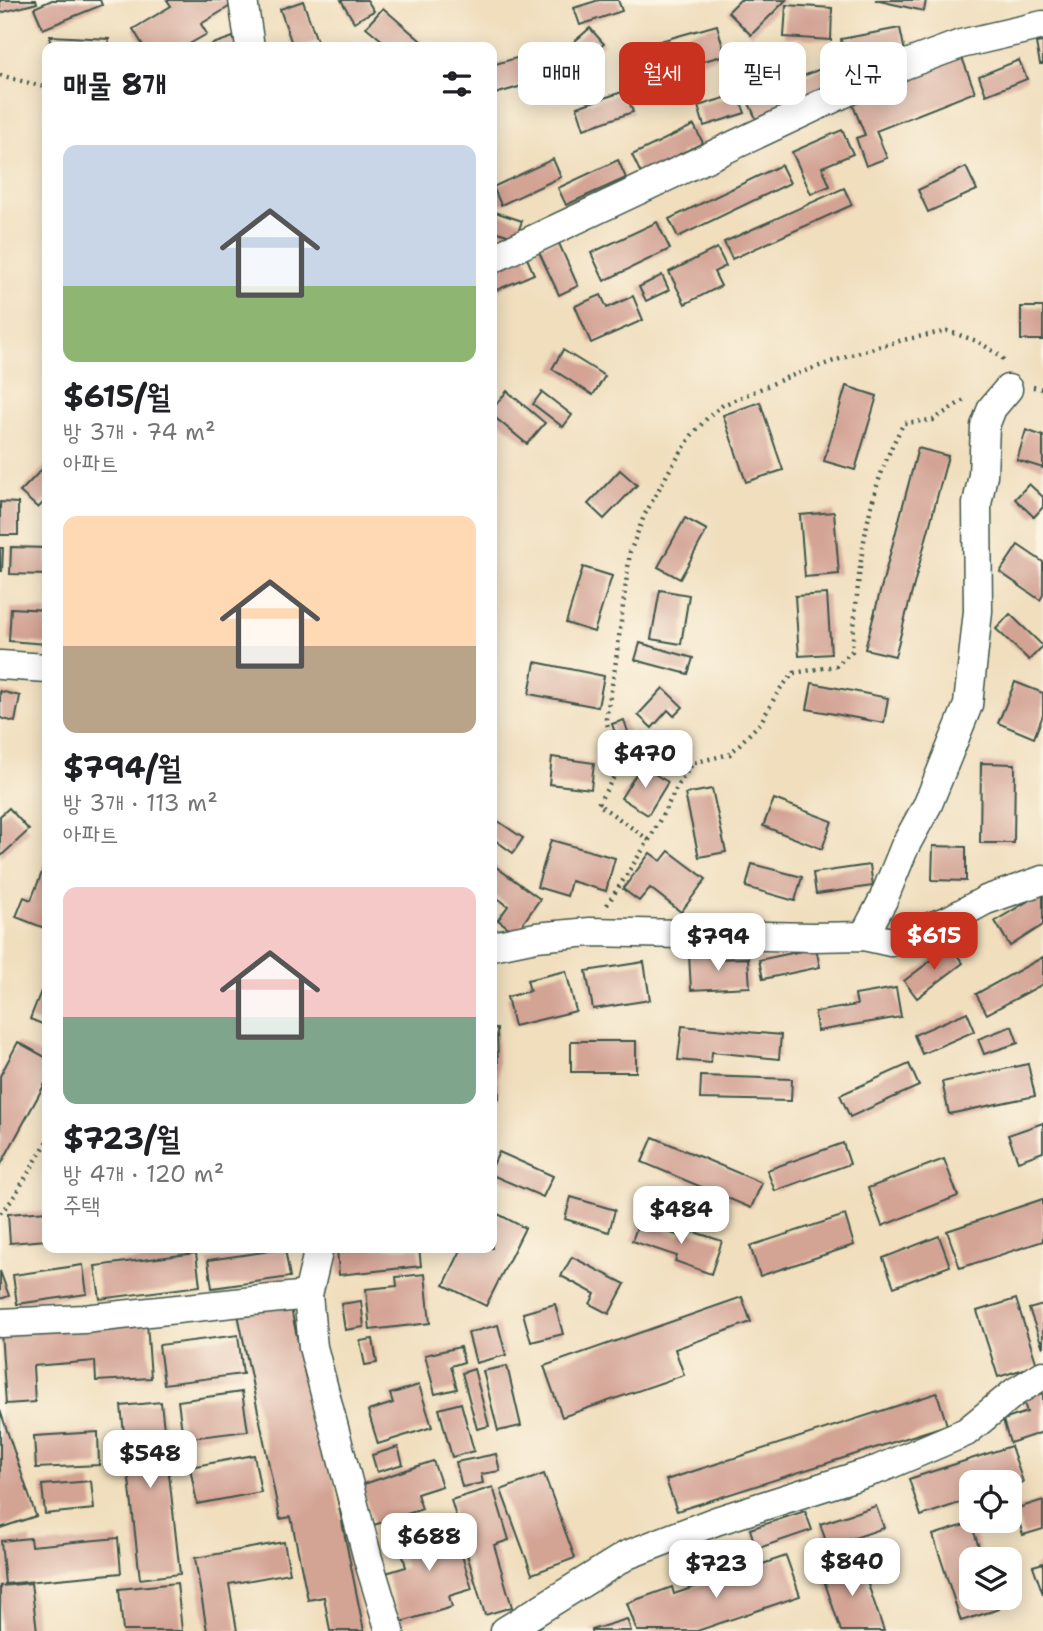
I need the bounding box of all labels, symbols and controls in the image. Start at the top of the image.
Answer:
chip: 매매 [518,42,605,105]
chip: 월세 [619,42,705,105]
chip: 필터 [719,42,806,105]
chip: 신규 [820,42,907,105]
text: 매물 8개 [63,64,167,105]
icon: filters [438,65,476,103]
icon: home [207,190,333,316]
text: $615/월 [63,376,170,417]
text: 방 3개 · 74 m² [63,417,216,447]
text: 아파트 [63,448,119,478]
icon: home [207,561,333,687]
pin: $470 [604,730,686,790]
text: $470 [614,738,676,768]
text: $794/월 [63,747,181,788]
text: 방 3개 · 113 m² [63,788,218,818]
text: 아파트 [63,819,119,849]
pin: $615 [893,912,975,972]
pin: $794 [677,914,759,973]
text: $615 [907,920,961,950]
text: $794 [686,921,750,951]
icon: home [207,932,333,1058]
text: $723/월 [63,1118,180,1159]
text: 방 4개 · 120 m² [63,1159,224,1189]
pin: $484 [640,1186,722,1246]
text: 주택 [63,1190,100,1220]
text: $484 [649,1194,713,1224]
pin: $548 [109,1430,191,1490]
text: $548 [119,1438,181,1468]
map controls [959,1470,1022,1610]
button: locate [959,1470,1022,1533]
pin: $688 [388,1514,470,1573]
text: $688 [397,1521,461,1551]
pin: $840 [811,1538,893,1598]
pin: $723 [675,1540,757,1600]
text: $840 [820,1546,884,1576]
button: layers [959,1547,1022,1610]
text: $723 [685,1548,747,1578]

